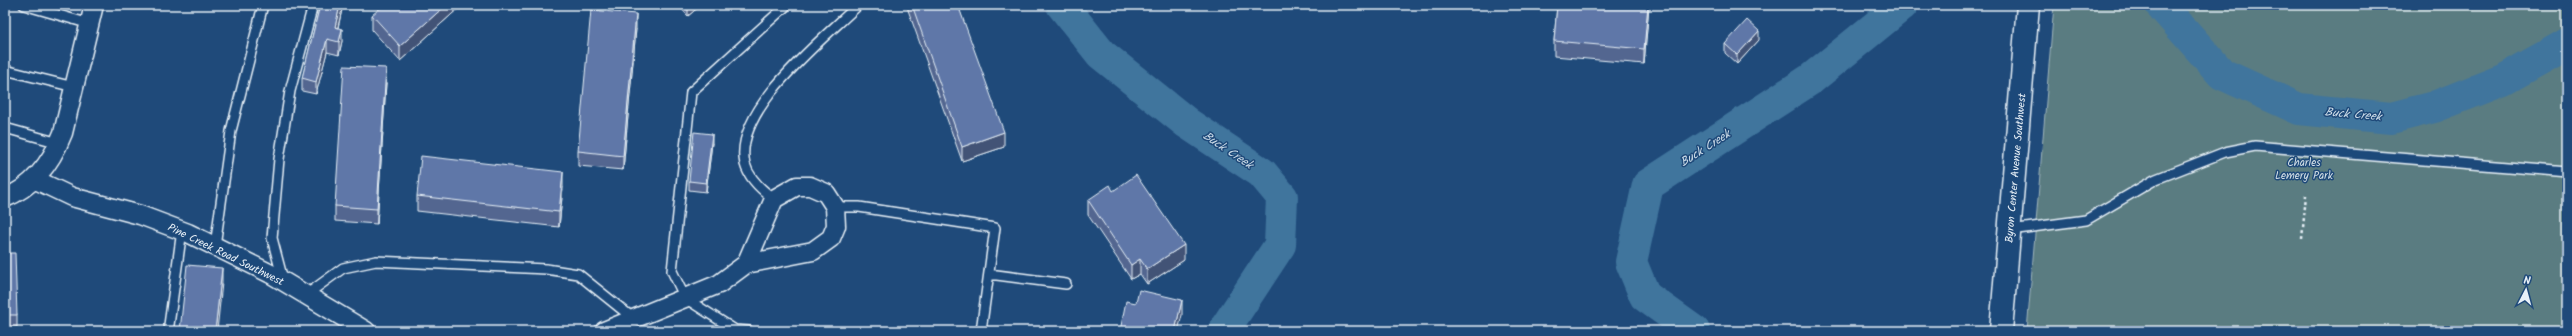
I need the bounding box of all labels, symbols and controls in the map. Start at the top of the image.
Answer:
street label: Byron Center Avenue Southwest [2000,92,2032,244]
water label: Buck Creek [2324,103,2384,127]
water label: Buck Creek [1676,124,1736,172]
water label: Buck Creek [1199,127,1259,175]
park label: Charles Lemery Park [2275,154,2334,185]
street label: Pine Creek Road Southwest [164,219,287,291]
north arrow [2506,270,2546,310]
text: N [2523,272,2531,290]

